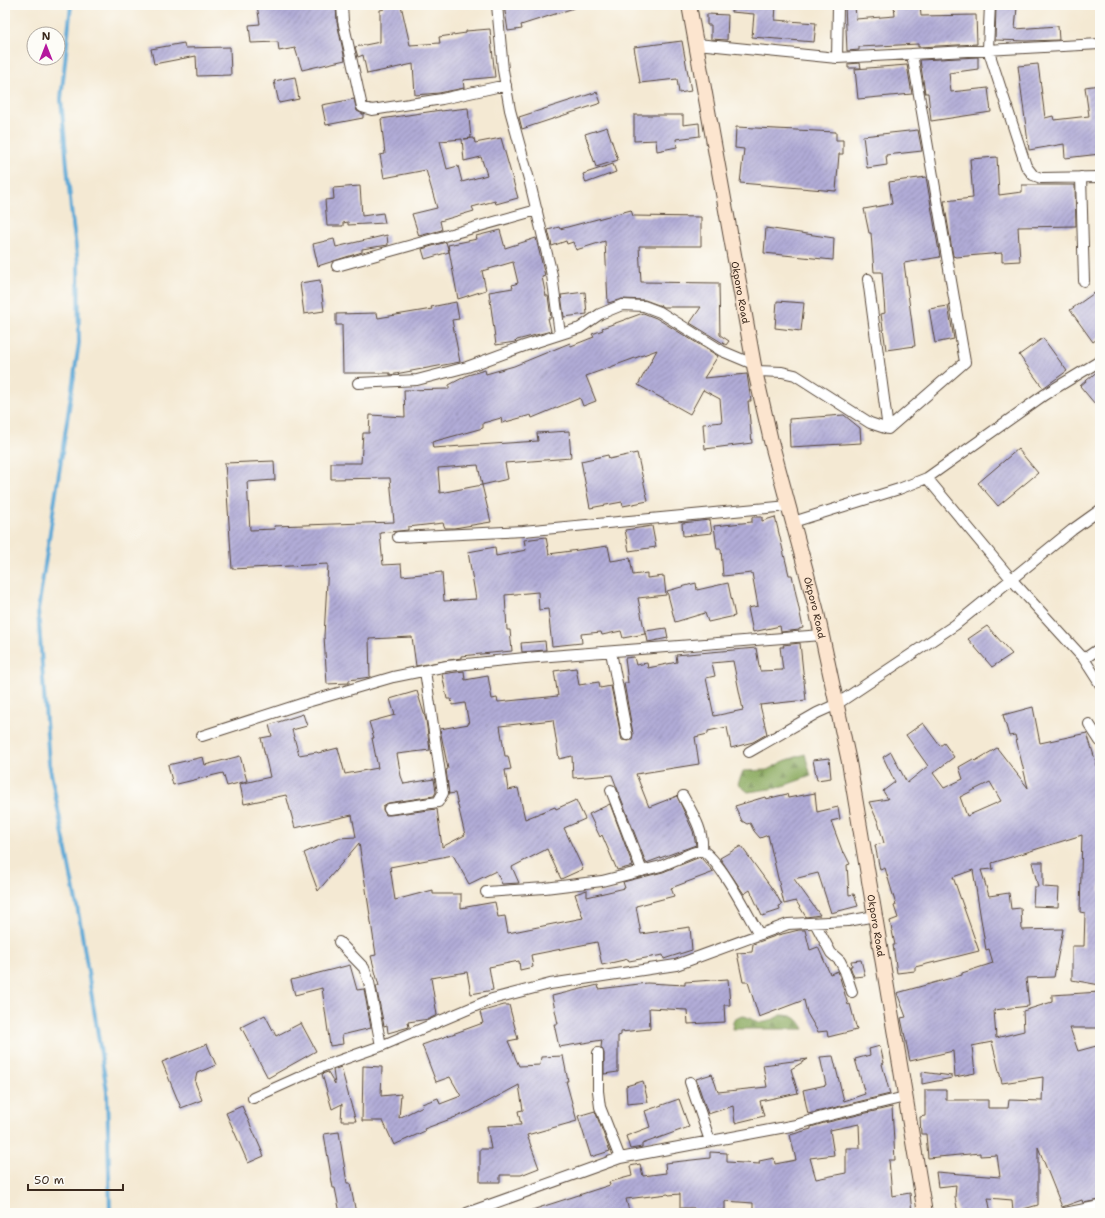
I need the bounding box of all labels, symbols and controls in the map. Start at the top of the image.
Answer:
north arrow [26,26,66,66]
text: N [42,29,51,44]
street label: Okporo Road [729,260,753,325]
street label: Okporo Road [801,575,829,640]
street label: Okporo Road [865,893,888,958]
scale bar [28,1166,123,1192]
text: 50 m [34,1172,64,1188]

